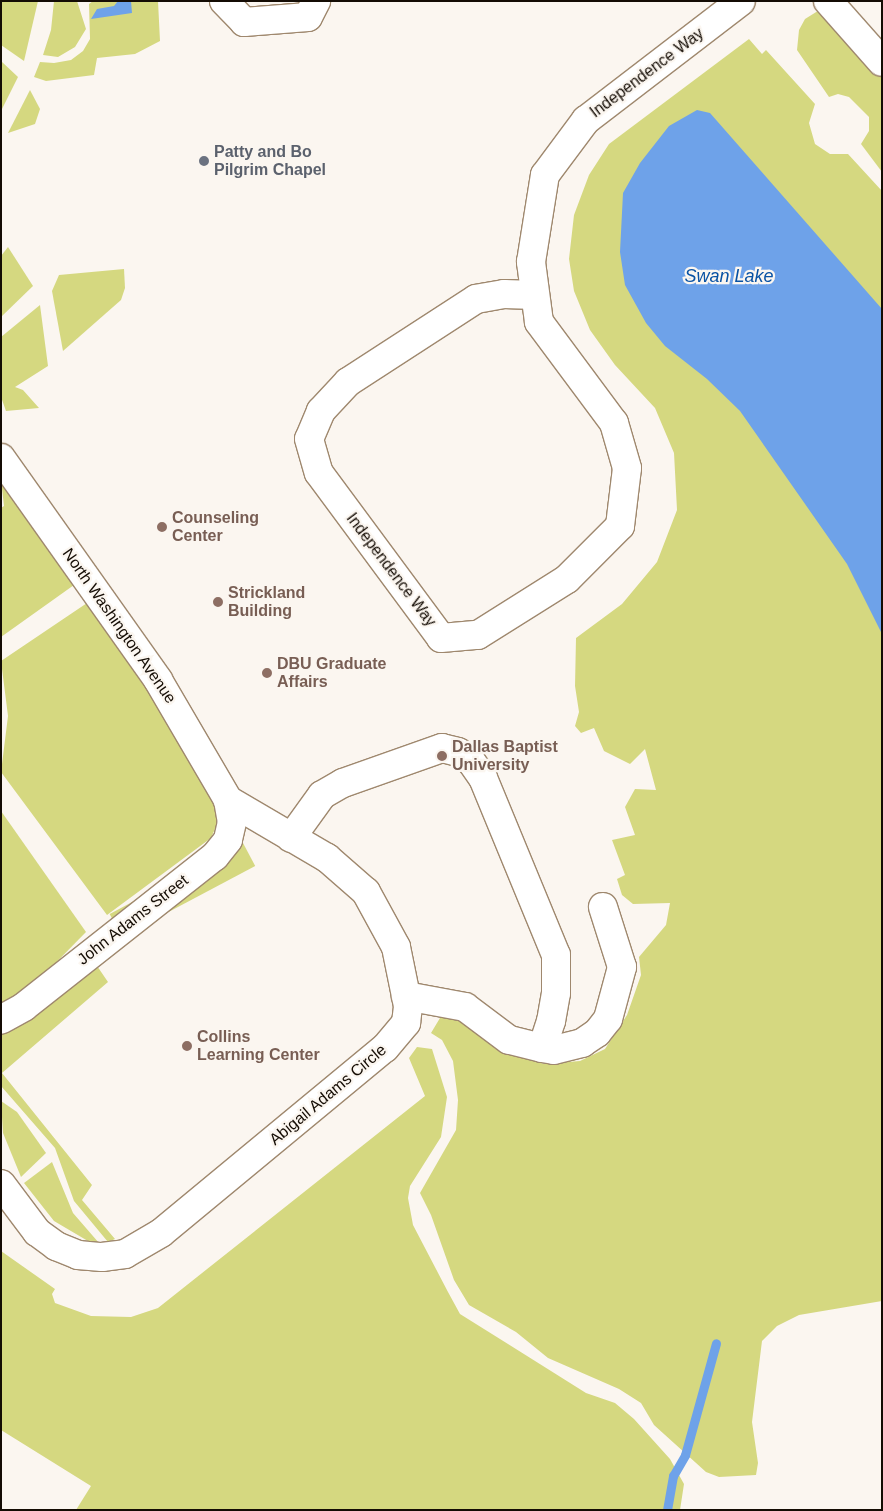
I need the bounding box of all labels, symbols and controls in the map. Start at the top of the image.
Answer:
street label: Independence Way [586,24,708,122]
place label: Patty and Bo Pilgrim Chapel [214,142,326,180]
marker: Patty and Bo Pilgrim Chapel [198,155,210,167]
water label: Swan Lake [684,265,774,287]
place label: Counseling Center [172,508,259,546]
street label: Independence Way [342,509,440,631]
marker: Counseling Center [156,521,168,533]
street label: North Washington Avenue [58,544,180,708]
place label: Strickland Building [228,583,305,621]
marker: Strickland Building [212,596,224,608]
place label: DBU Graduate Affairs [277,654,386,692]
marker: DBU Graduate Affairs [261,667,273,679]
place label: Dallas Baptist University [452,737,558,775]
marker: Dallas Baptist University [436,750,448,762]
street label: John Adams Street [73,871,193,969]
place label: Collins Learning Center [197,1027,320,1065]
marker: Collins Learning Center [181,1040,193,1052]
street label: Abigail Adams Circle [265,1040,391,1150]

